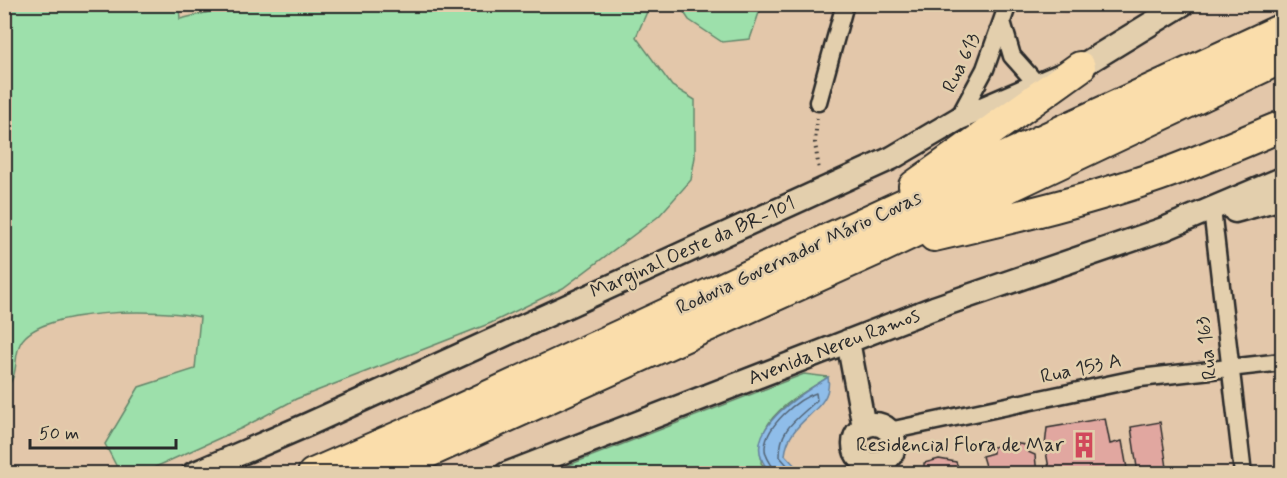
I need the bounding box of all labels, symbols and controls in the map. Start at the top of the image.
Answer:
street label: Rua 613 [936,29,988,97]
street label: Rodovia Governador Mário Covas [672,184,926,322]
street label: Marginal Oeste da BR-101 [586,191,800,306]
street label: Avenida Nereu Ramos [744,302,924,392]
street label: Rua 163 [1190,315,1224,381]
street label: Rua 153 A [1038,347,1124,391]
scale bar [30,412,176,450]
text: 50 m [39,422,79,446]
building icon: Residencial Flora de Mar [1069,430,1099,460]
place label: Residencial Flora de Mar [856,432,1065,459]

